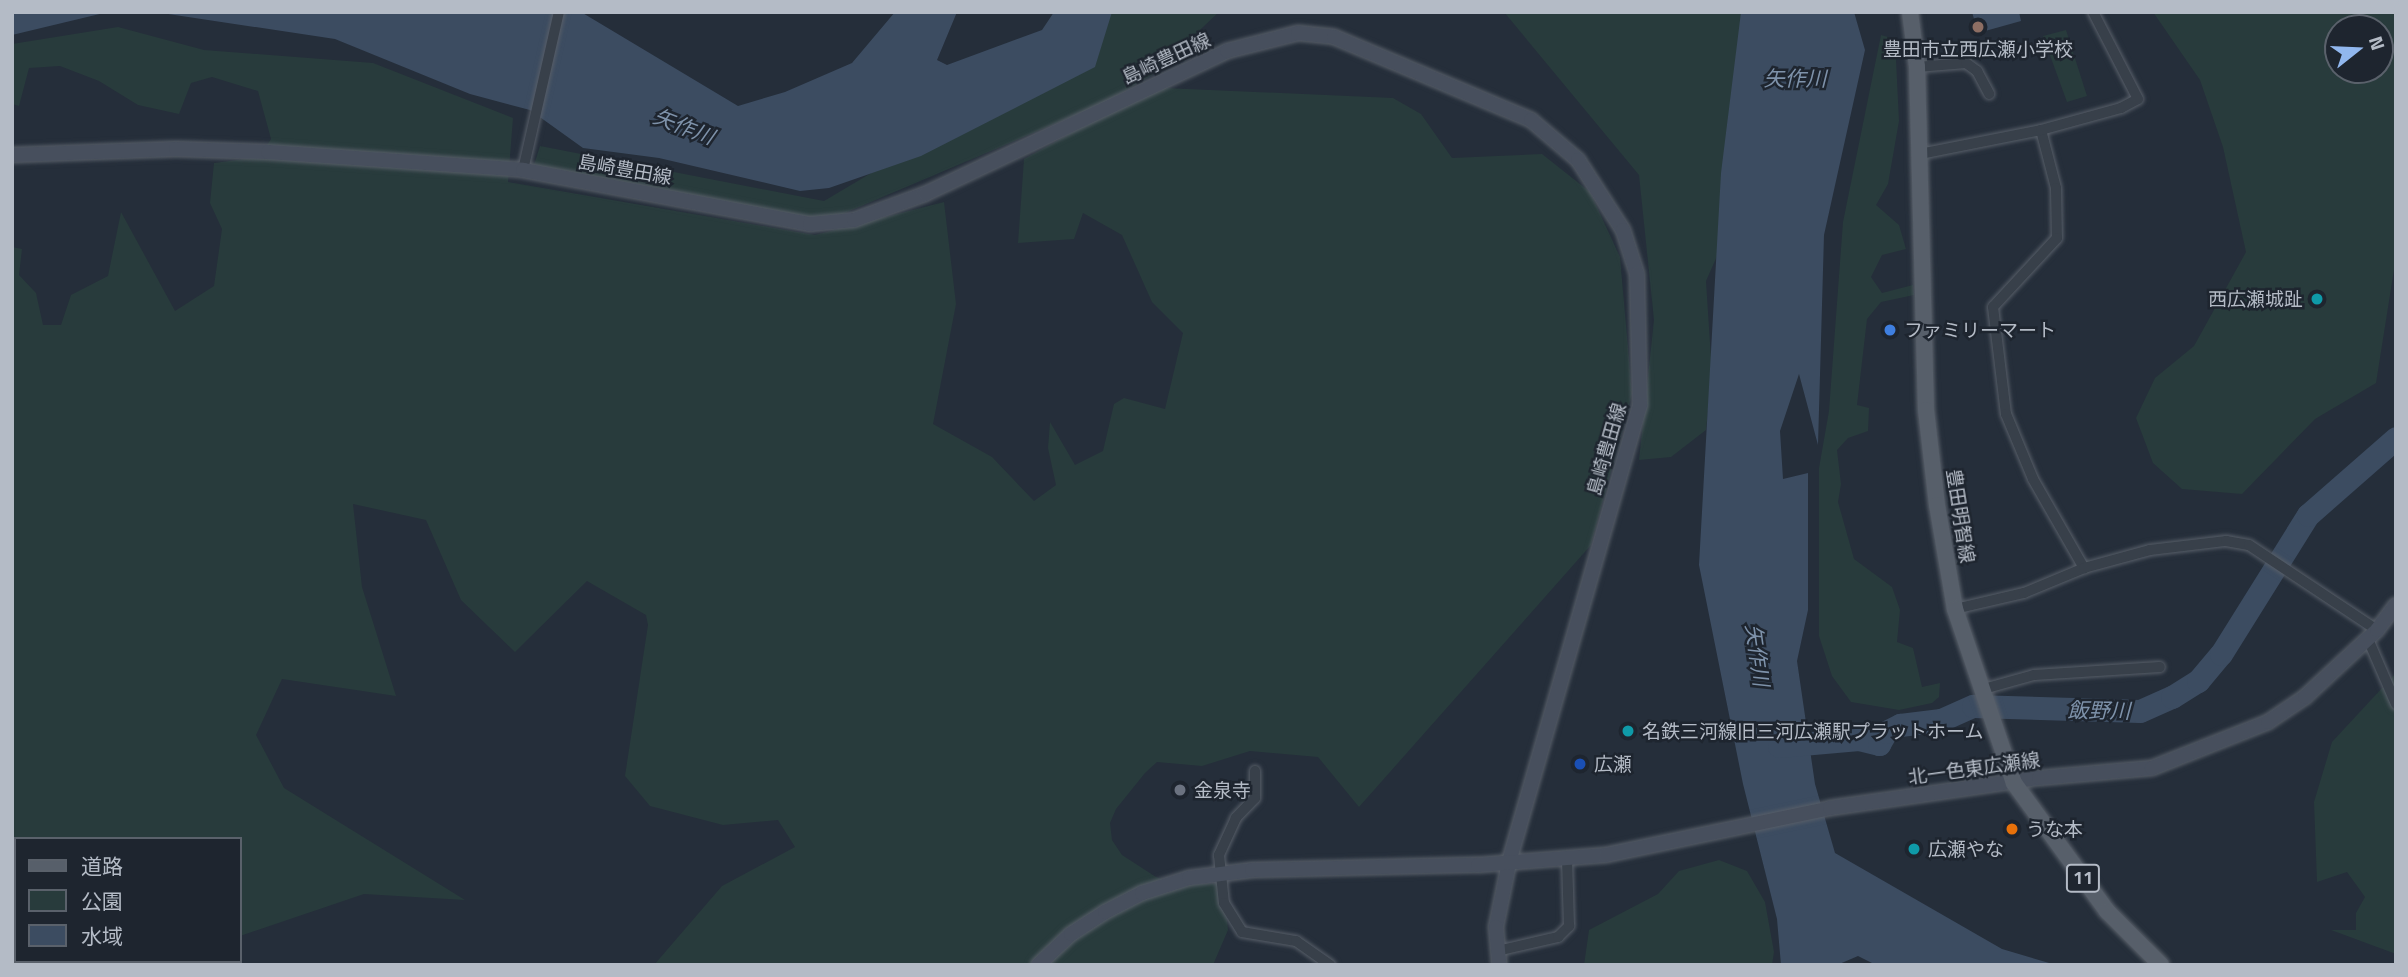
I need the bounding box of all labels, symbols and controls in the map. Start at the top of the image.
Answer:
north arrow [2324,14,2394,84]
marker: 豊田市立西広瀬小学校 [1970,19,1986,35]
street label: 島崎豊田線 [1118,28,1214,88]
text: N [2362,32,2393,54]
place label: 豊田市立西広瀬小学校 [1883,38,2073,60]
water label: 矢作川 [1764,65,1826,91]
water label: 矢作川 [650,103,718,149]
street label: 島崎豊田線 [576,150,674,188]
place label: 西広瀬城趾 [2208,288,2303,310]
marker: 西広瀬城趾 [2309,291,2325,307]
place label: ファミリーマート [1904,319,2056,341]
marker: ファミリーマート [1882,322,1898,338]
street label: 島崎豊田線 [1582,400,1630,498]
street label: 豊田明智線 [1942,467,1980,565]
water label: 矢作川 [1741,622,1775,688]
water label: 飯野川 [2067,697,2131,723]
place label: 名鉄三河線旧三河広瀬駅プラットホーム [1642,720,1984,742]
marker: 名鉄三河線旧三河広瀬駅プラットホーム [1620,723,1636,739]
street label: 北一色東広瀬線 [1907,747,2041,789]
place label: 広瀬 [1594,753,1632,775]
marker: 広瀬 [1572,756,1588,772]
place label: 金泉寺 [1194,779,1251,801]
marker: 金泉寺 [1172,782,1188,798]
place label: うな本 [2026,818,2083,840]
marker: うな本 [2004,821,2020,837]
legend [14,837,242,963]
place label: 広瀬やな [1928,838,2004,860]
marker: 広瀬やな [1906,841,1922,857]
text: 道路 [81,850,123,882]
road number: 11 [2066,864,2100,892]
text: 公園 [81,885,123,917]
text: 水域 [81,920,123,952]

